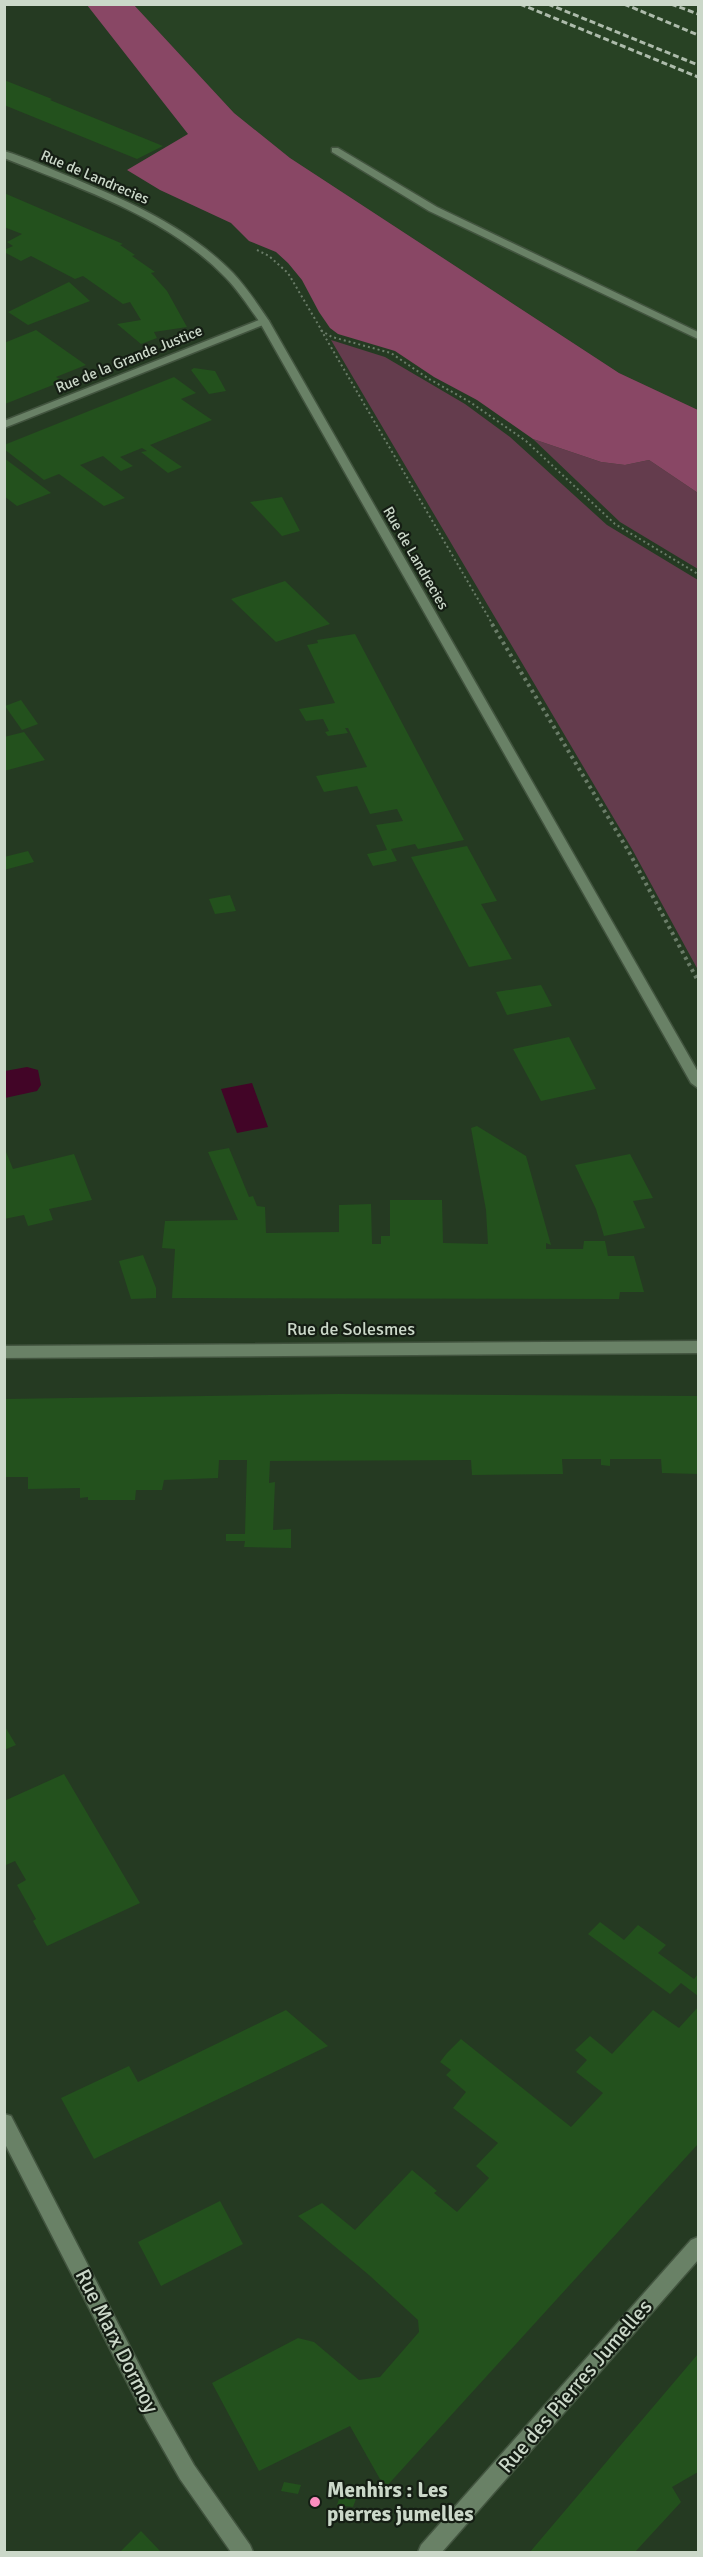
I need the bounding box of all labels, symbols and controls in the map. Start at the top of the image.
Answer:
street label: Rue de Landrecies [38,146,152,208]
street label: Rue de la Grande Justice [53,321,205,397]
street label: Rue de Landrecies [379,503,453,613]
street label: Rue de Solesmes [287,1318,415,1340]
street label: Rue Marx Dormoy [70,2265,165,2417]
street label: Rue des Pierres Jumelles [493,2294,657,2478]
place label: Menhirs : Les pierres jumelles [327,2477,473,2527]
marker: Menhirs : Les pierres jumelles [308,2495,322,2509]

